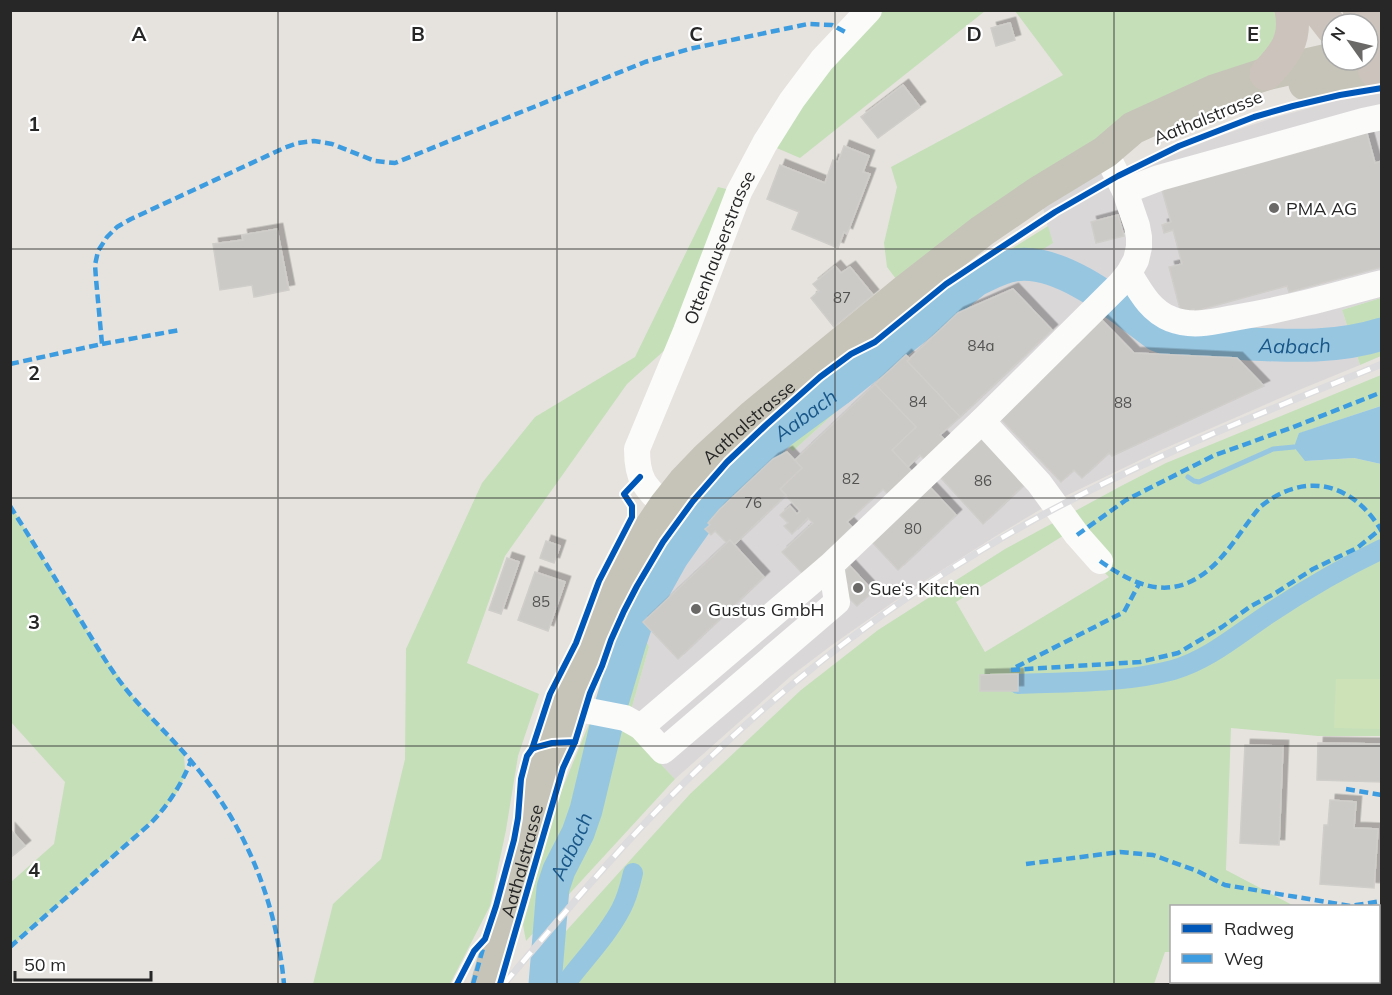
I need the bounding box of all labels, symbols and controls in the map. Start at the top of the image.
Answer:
north arrow [1320,12,1380,72]
text: A [132,21,147,46]
text: B [411,21,425,46]
text: C [689,21,703,46]
text: D [966,21,982,46]
text: E [1247,21,1259,46]
text: N [1326,23,1349,44]
street label: Aathalstrasse [1150,85,1266,149]
text: 1 [28,111,40,136]
street label: Ottenhauserstrasse [678,166,760,328]
place label: PMA AG [1286,197,1357,220]
marker: PMA AG [1267,201,1281,215]
house number: 87 [833,288,851,307]
water label: Aabach [1257,332,1332,358]
house number: 84a [967,336,995,355]
text: 2 [28,360,40,385]
street label: Aathalstrasse [697,375,799,469]
water label: Aabach [767,383,841,447]
house number: 84 [909,392,927,411]
house number: 88 [1114,393,1132,412]
house number: 82 [842,469,860,488]
house number: 86 [974,471,992,490]
house number: 76 [744,493,762,512]
house number: 80 [904,519,922,538]
place label: Sue‘s Kitchen [870,577,980,600]
marker: Sue‘s Kitchen [851,581,865,595]
house number: 85 [532,592,550,611]
place label: Gustus GmbH [708,598,824,621]
marker: Gustus GmbH [689,602,703,616]
text: 3 [28,609,40,634]
street label: Aathalstrasse [495,802,548,920]
water label: Aabach [544,809,597,884]
text: 4 [28,857,40,882]
legend [1170,905,1380,983]
text: Radweg [1224,917,1294,940]
scale bar [15,944,152,982]
text: Weg [1224,947,1264,970]
text: 50 m [24,953,66,976]

